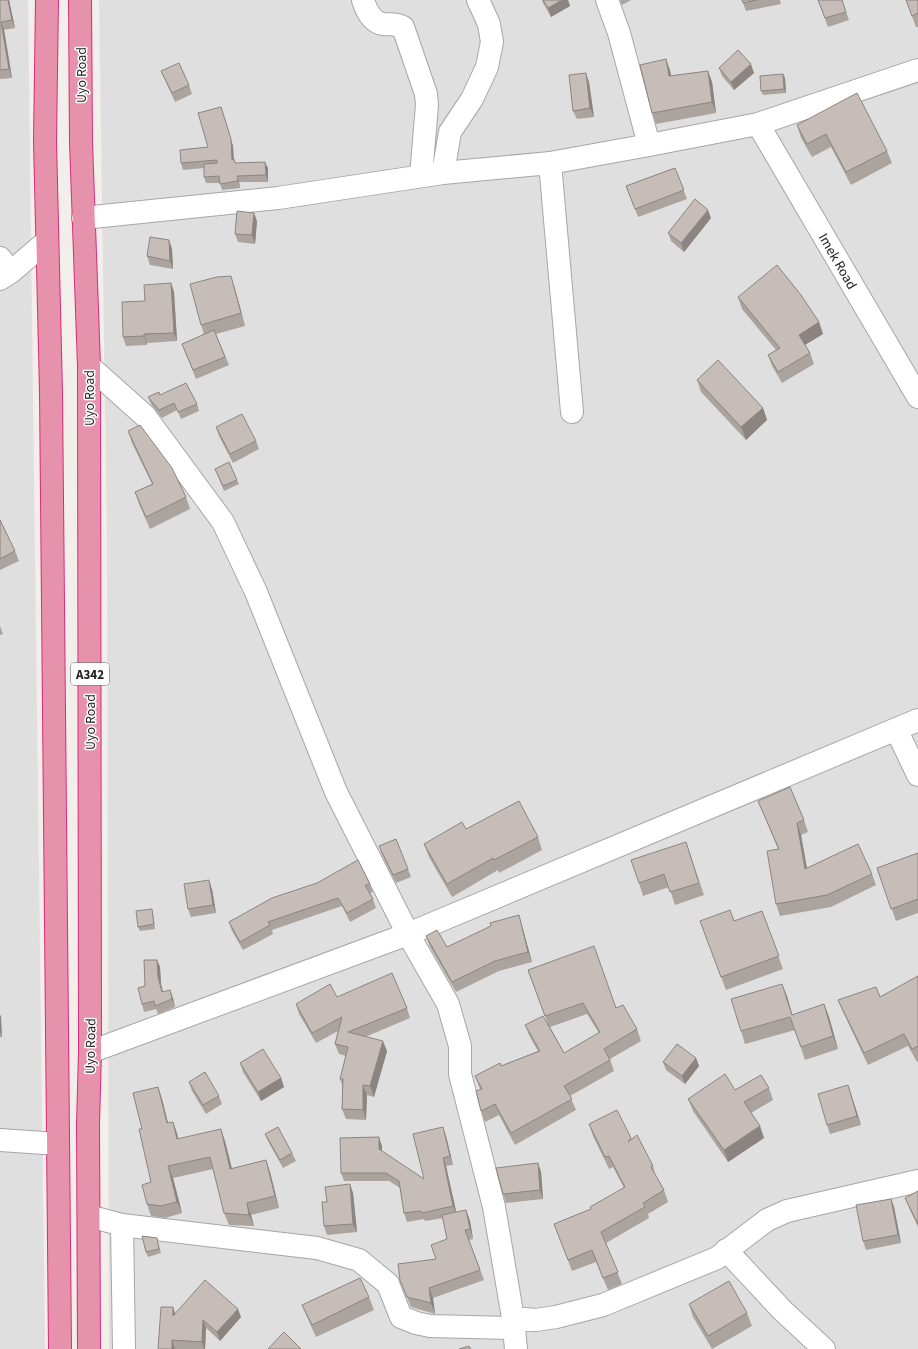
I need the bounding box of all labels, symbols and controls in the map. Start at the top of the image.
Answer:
street label: Uyo Road [72,47,92,103]
street label: Imek Road [813,230,861,293]
street label: Uyo Road [80,370,100,426]
road number: A342 [71,663,109,685]
street label: Uyo Road [81,694,101,750]
street label: Uyo Road [81,1018,101,1074]

